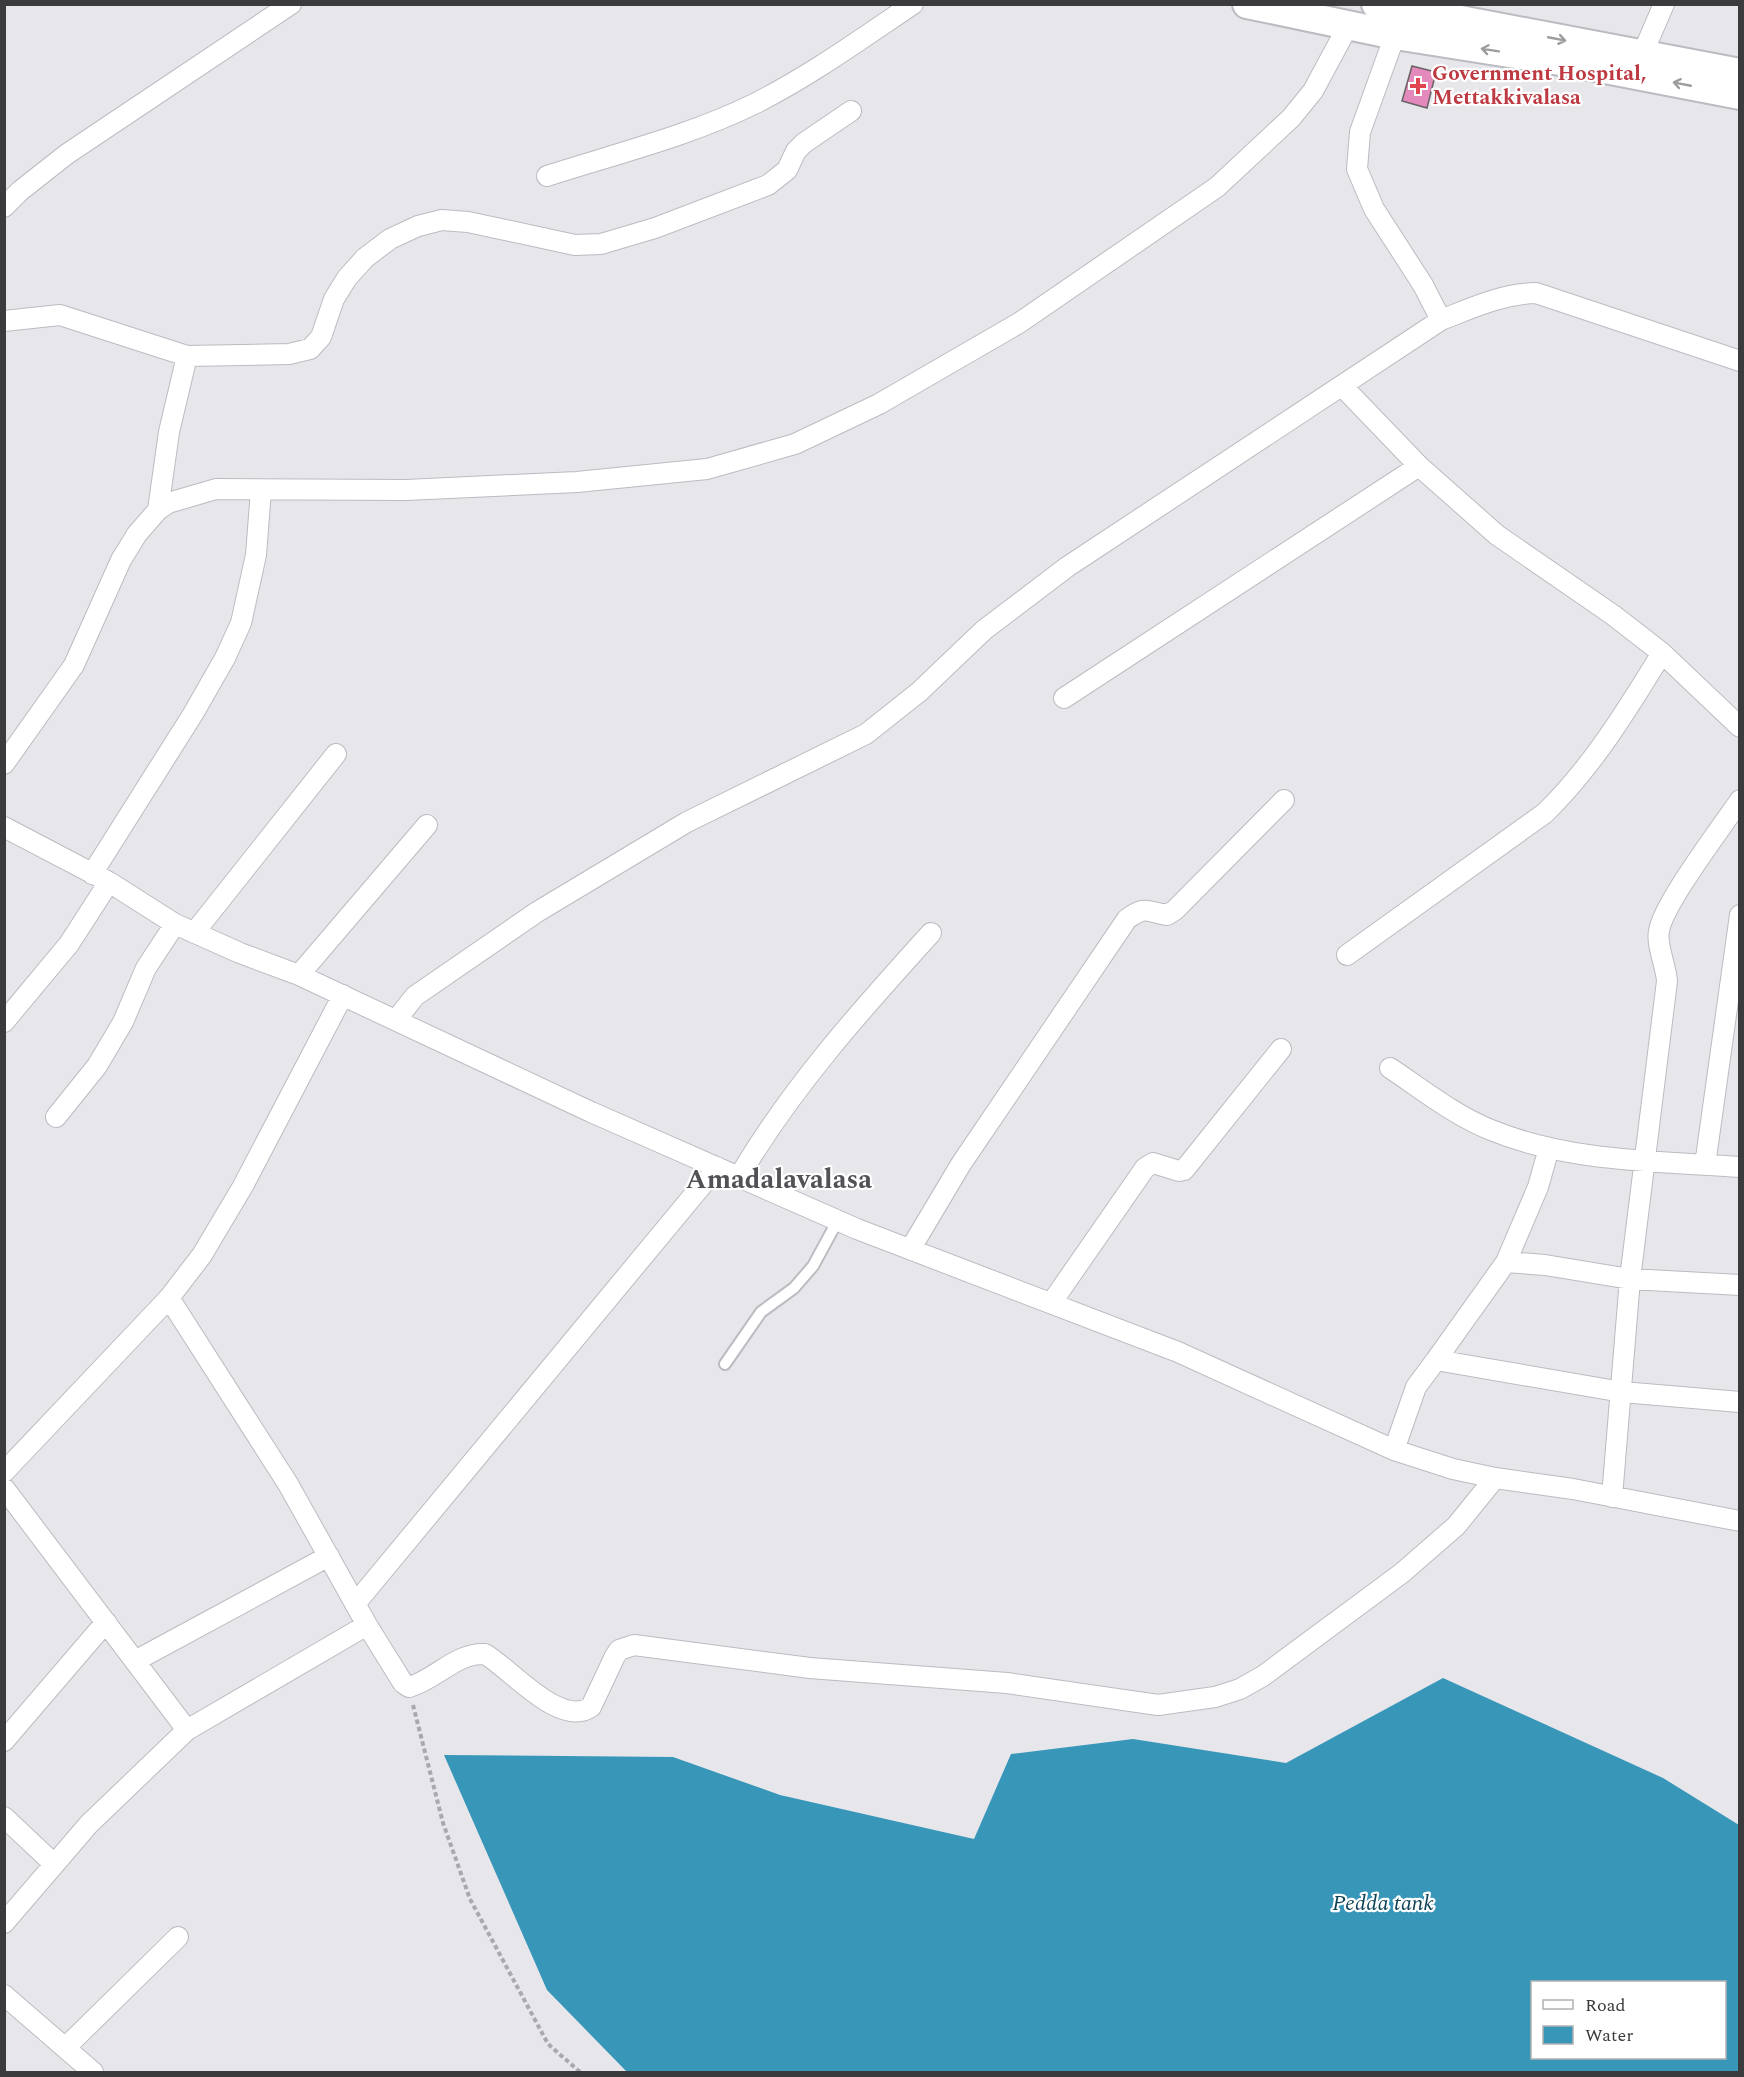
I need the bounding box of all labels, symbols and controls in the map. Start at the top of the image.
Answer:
one-way arrow [1547,34,1567,45]
one-way arrow [1481,45,1500,56]
place label: Government Hospital, Mettakkivalasa [1432,58,1647,114]
marker: Government Hospital, Mettakkivalasa [1409,77,1427,95]
one-way arrow [1673,78,1692,89]
district label: Amadalavalasa [686,1159,872,1201]
water label: Pedda tank [1332,1887,1434,1920]
legend [1531,1981,1726,2059]
text: Road [1585,1992,1626,2019]
text: Water [1585,2022,1633,2049]

